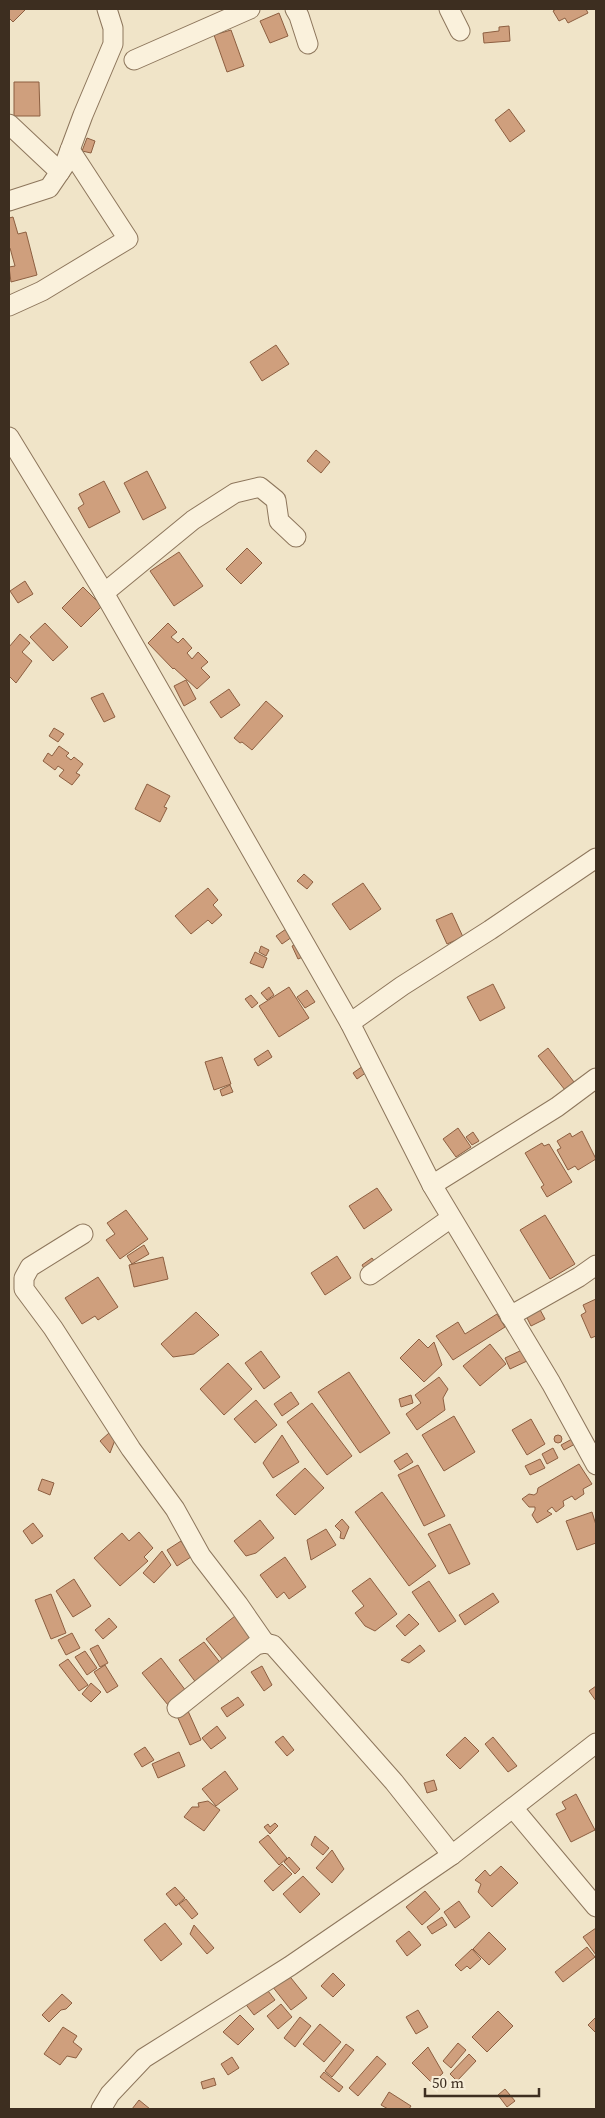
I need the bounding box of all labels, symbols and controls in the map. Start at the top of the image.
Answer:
scale bar [425,2066,539,2098]
text: 50 m [432,2072,464,2093]

